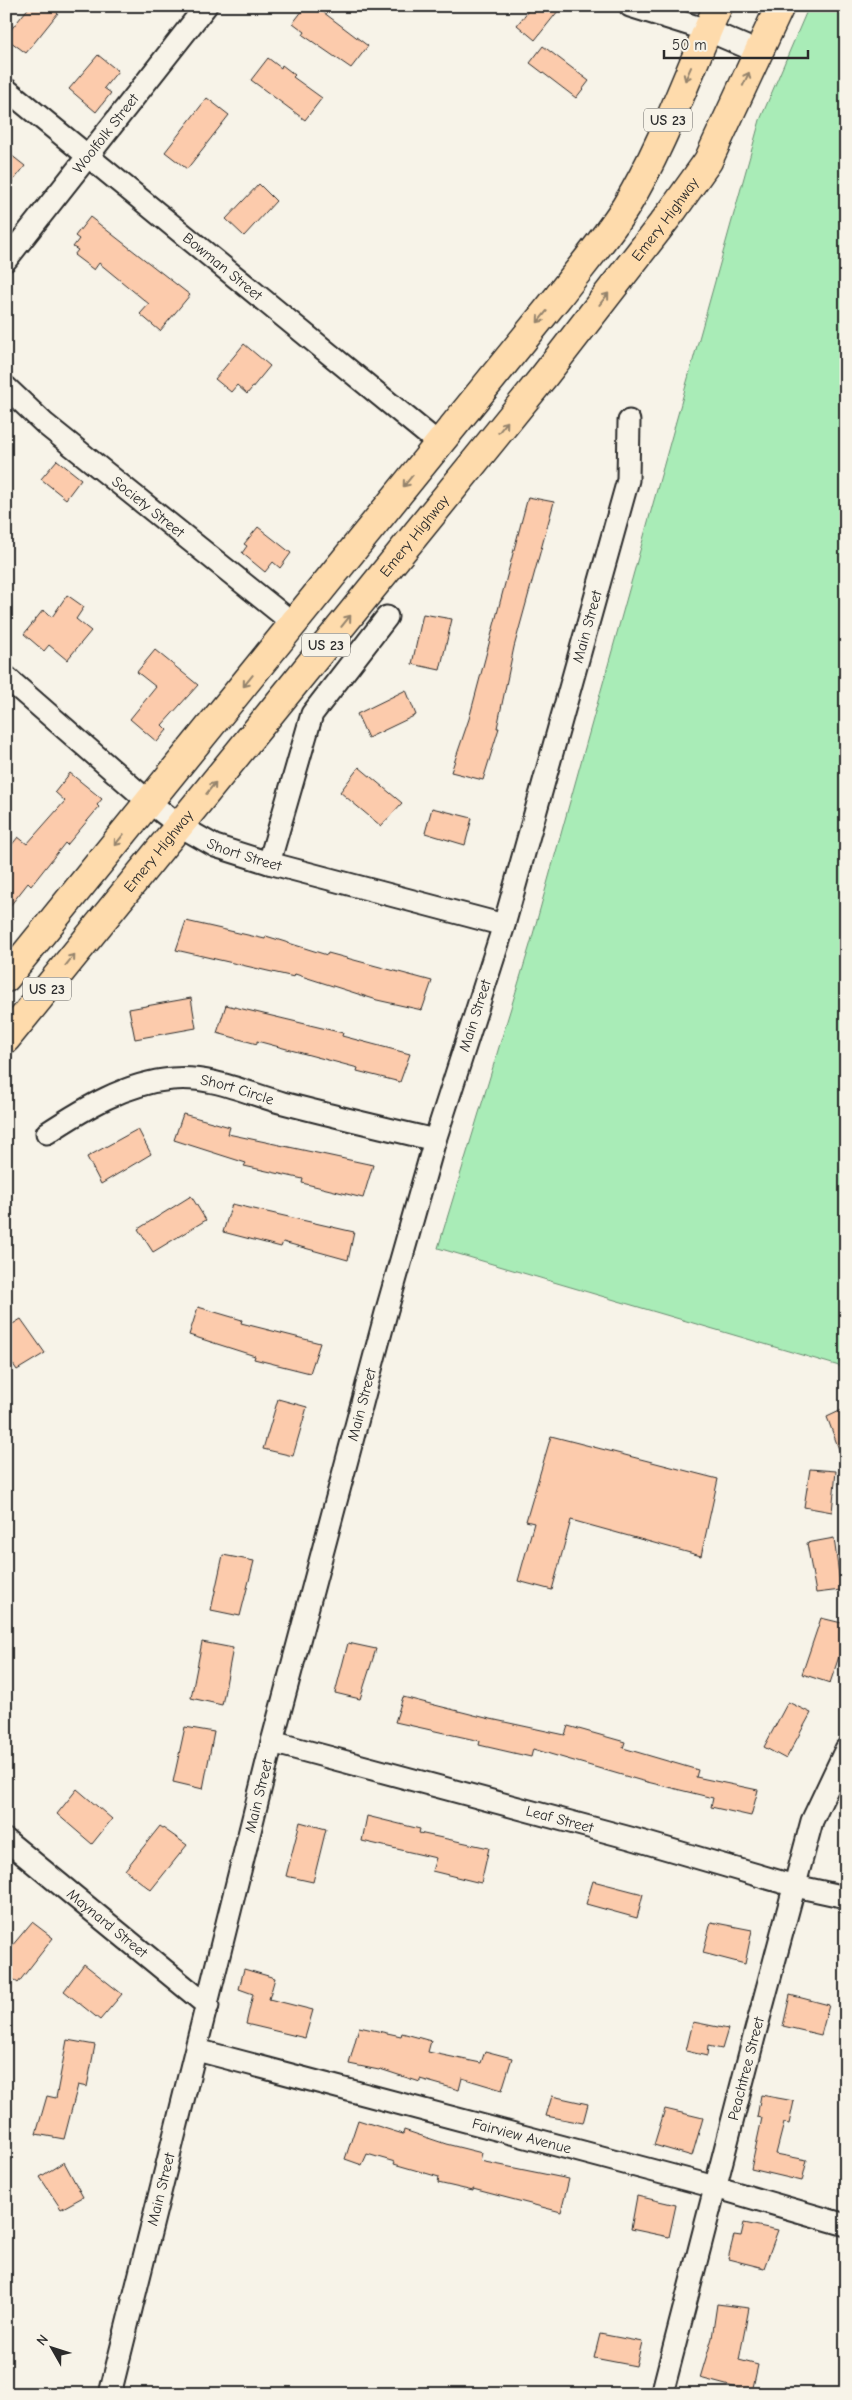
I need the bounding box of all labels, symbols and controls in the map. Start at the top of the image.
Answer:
scale bar [664,28,808,60]
text: 50 m [672,36,707,54]
one-way arrow [682,66,692,81]
one-way arrow [741,72,751,87]
street label: Woolfolk Street [69,89,143,177]
road number: US 23 [644,108,692,132]
street label: Emery Highway [628,174,703,265]
street label: Bowman Street [179,229,266,305]
one-way arrow [599,292,609,306]
one-way arrow [536,310,547,323]
one-way arrow [497,420,508,433]
street label: Society Street [108,472,189,542]
one-way arrow [402,474,413,487]
street label: Emery Highway [376,491,453,580]
street label: Main Street [568,588,606,665]
one-way arrow [340,614,351,627]
road number: US 23 [302,634,350,656]
one-way arrow [242,674,253,687]
one-way arrow [205,782,216,795]
street label: Emery Highway [120,806,197,896]
one-way arrow [113,833,124,846]
street label: Short Street [204,834,284,875]
one-way arrow [65,954,76,967]
street label: Main Street [455,977,495,1054]
road number: US 23 [23,978,71,1001]
street label: Short Circle [199,1071,277,1109]
street label: Main Street [343,1365,380,1443]
street label: Main Street [241,1757,276,1835]
street label: Leaf Street [524,1802,596,1837]
street label: Maynard Street [63,1885,152,1962]
street label: Peachtree Street [724,2014,768,2122]
street label: Fairview Avenue [470,2114,574,2158]
street label: Main Street [143,2150,179,2228]
north arrow [28,2322,78,2372]
text: N [33,2331,52,2349]

